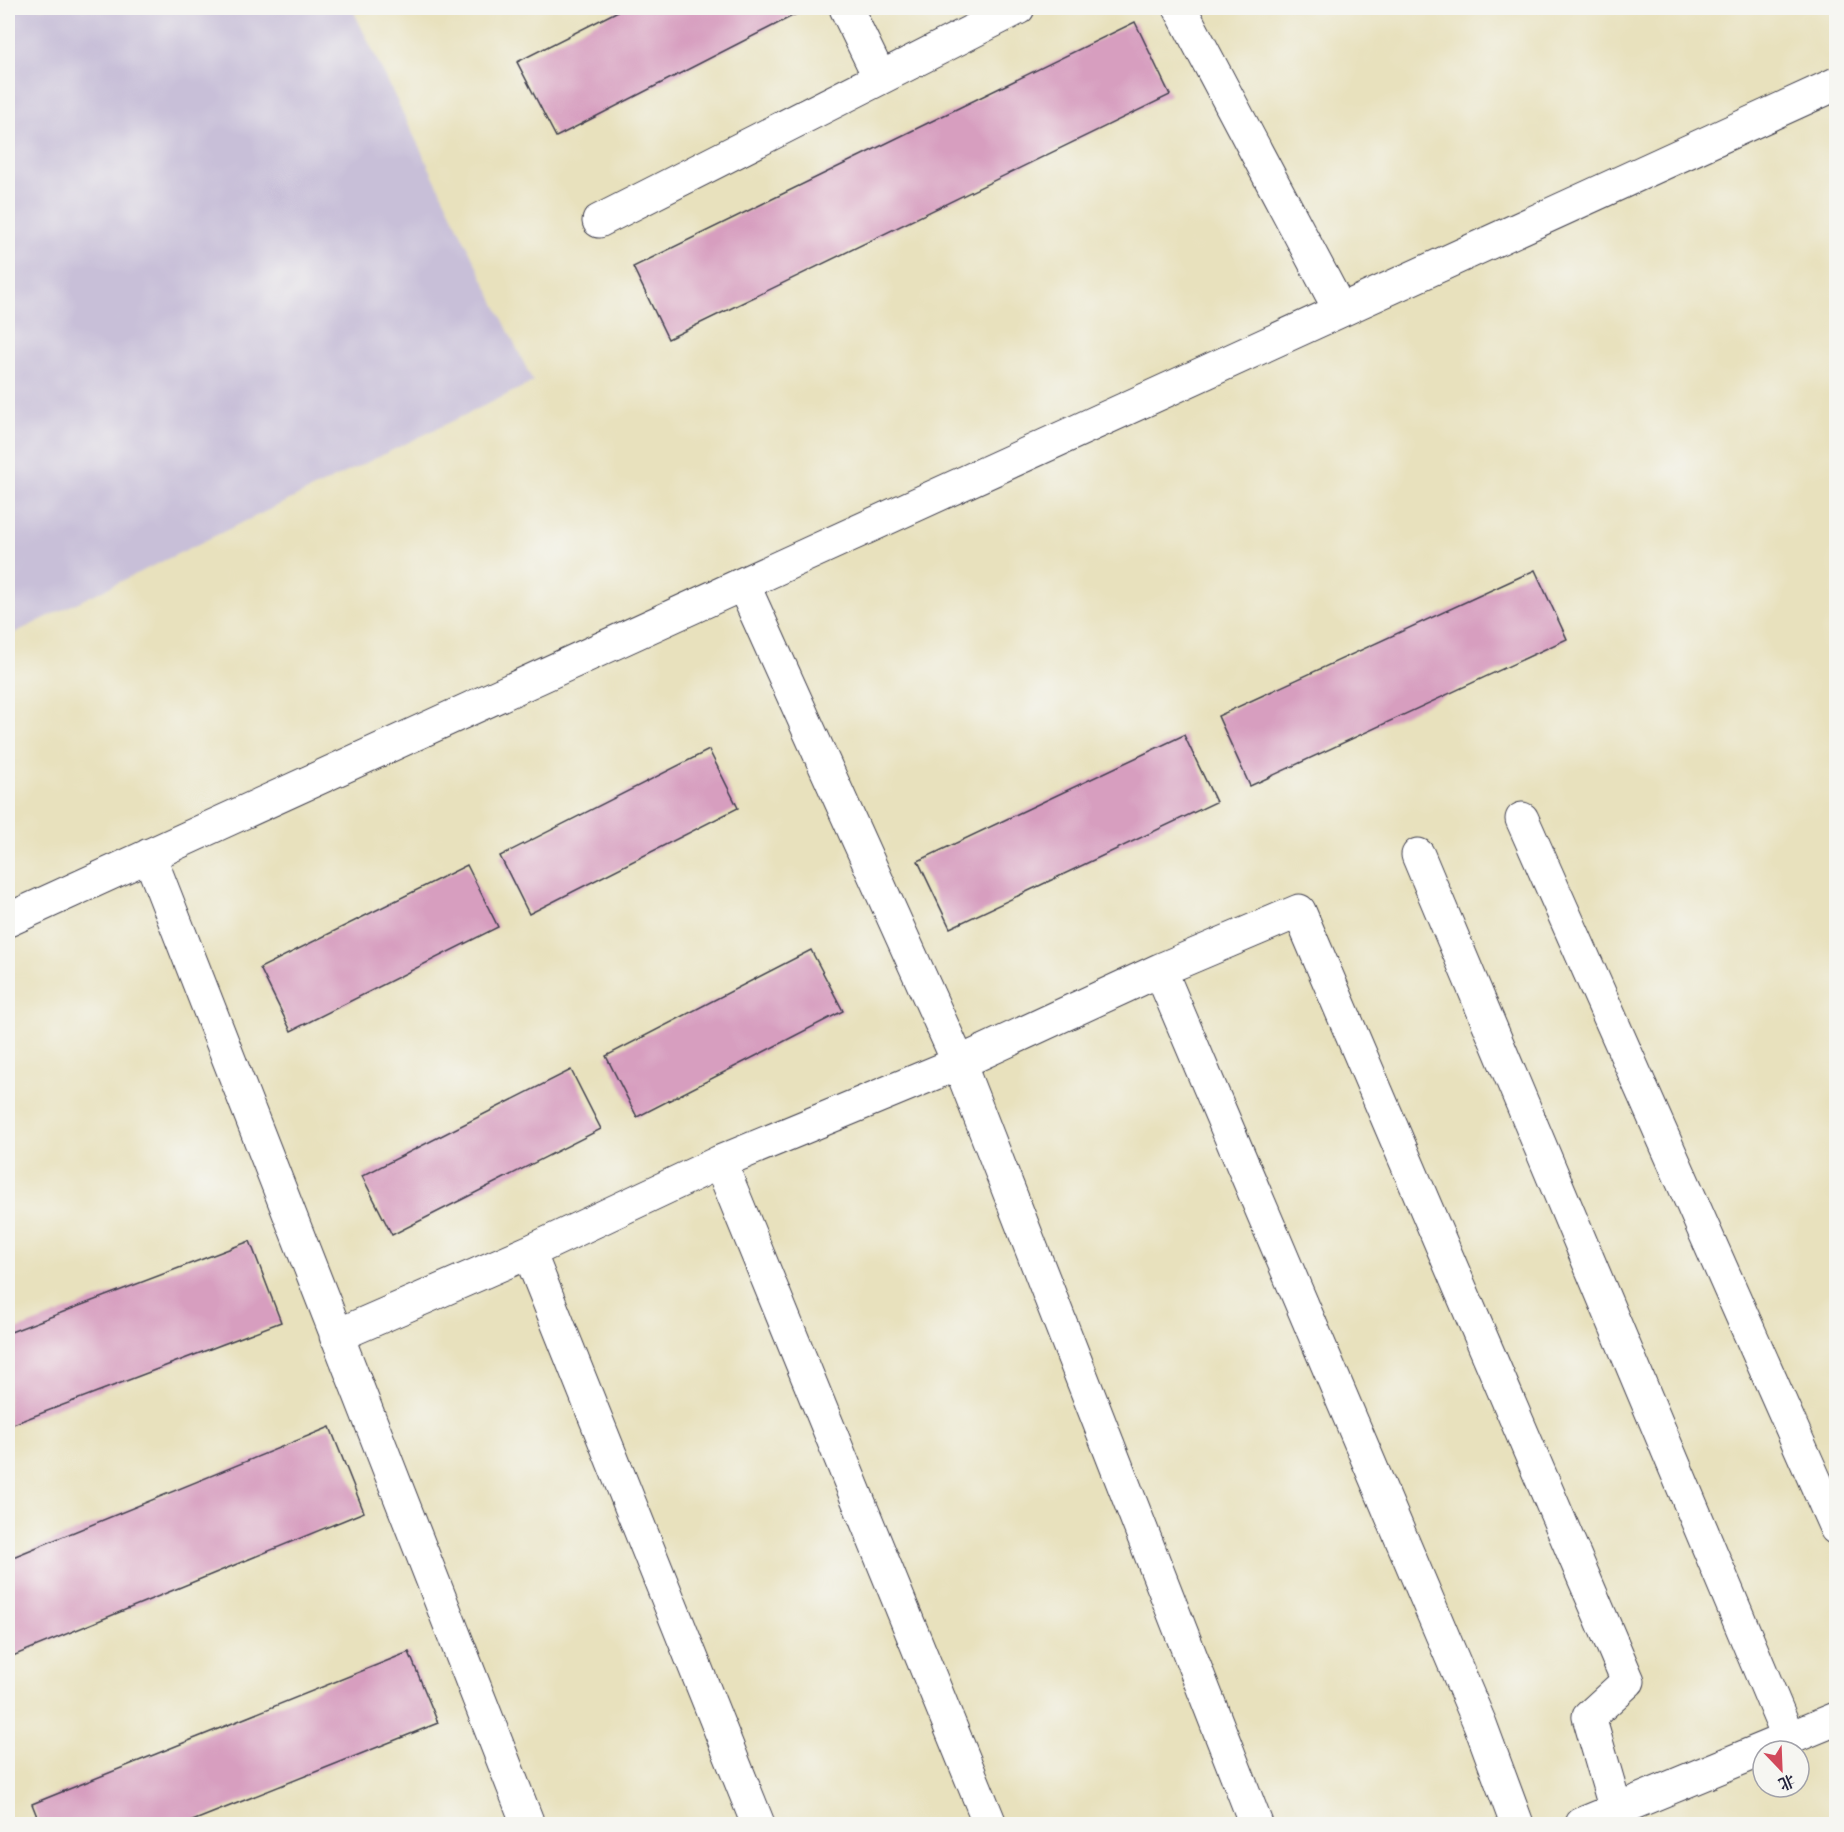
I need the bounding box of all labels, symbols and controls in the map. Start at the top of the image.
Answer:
north arrow [1751,1739,1811,1799]
text: 北 [1774,1768,1798,1794]

